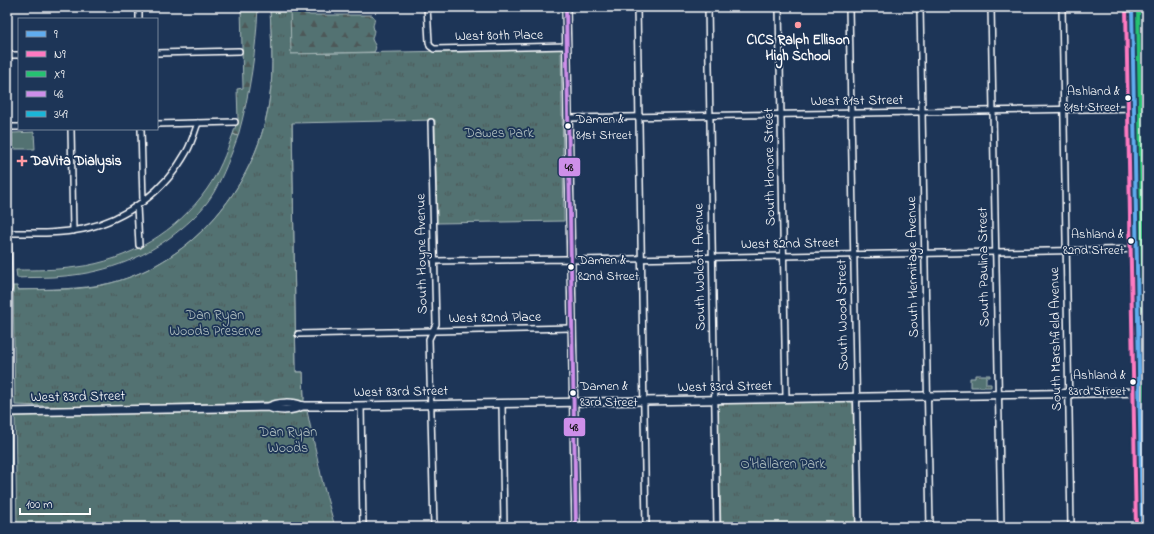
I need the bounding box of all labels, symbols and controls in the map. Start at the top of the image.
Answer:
legend [18,18,158,130]
marker: CICS Ralph Ellison High School [793,20,803,30]
street label: West 80th Place [455,25,544,47]
text: 9 [54,26,58,44]
place label: CICS Ralph Ellison High School [746,30,850,69]
text: N9 [54,46,66,64]
text: X9 [54,66,65,84]
place label: Ashland & 81st Street [1064,82,1121,117]
text: 48 [54,86,64,104]
street label: West 81st Street [810,90,904,112]
marker: Ashland & 81st Street [1123,93,1133,103]
text: 349 [54,106,68,124]
street label: South Honore Street [758,107,782,226]
place label: Damen & 81st Street [575,110,633,145]
marker: Damen & 81st Street [563,121,573,131]
park label: Dawes Park [463,123,534,144]
place label: DaVita Dialysis [30,151,122,174]
marker: DaVita Dialysis [16,155,28,167]
line badge: 48 [558,157,581,177]
text: 48 [564,160,574,176]
street label: South Hoyne Avenue [410,193,435,315]
street label: South Hermitage Avenue [901,195,926,338]
street label: South Wolcott Avenue [688,202,712,331]
street label: South Paulina Street [972,207,996,327]
place label: Ashland & 82nd Street [1063,225,1125,260]
street label: West 82nd Street [741,233,840,255]
marker: Ashland & 82nd Street [1126,236,1136,246]
place label: Damen & 82nd Street [577,251,640,286]
street label: South Wood Street [832,259,854,371]
marker: Damen & 82nd Street [566,262,576,272]
street label: South Marshfield Avenue [1044,266,1068,411]
park label: Dan Ryan Woods Preserve [169,305,262,342]
street label: West 82nd Place [449,307,542,329]
place label: Ashland & 83rd Street [1068,366,1127,401]
street label: West 83rd Street [678,376,773,398]
place label: Damen & 83rd Street [579,377,638,412]
marker: Ashland & 83rd Street [1128,377,1138,387]
street label: West 83rd Street [354,381,449,403]
street label: West 83rd Street [31,386,126,408]
marker: Damen & 83rd Street [568,388,578,398]
line badge: 48 [563,417,586,437]
text: 48 [569,420,579,436]
park label: Dan Ryan Woods [258,422,317,459]
park label: O'Hallaren Park [741,454,826,475]
scale bar [20,490,90,516]
text: 100 m [26,496,53,514]

